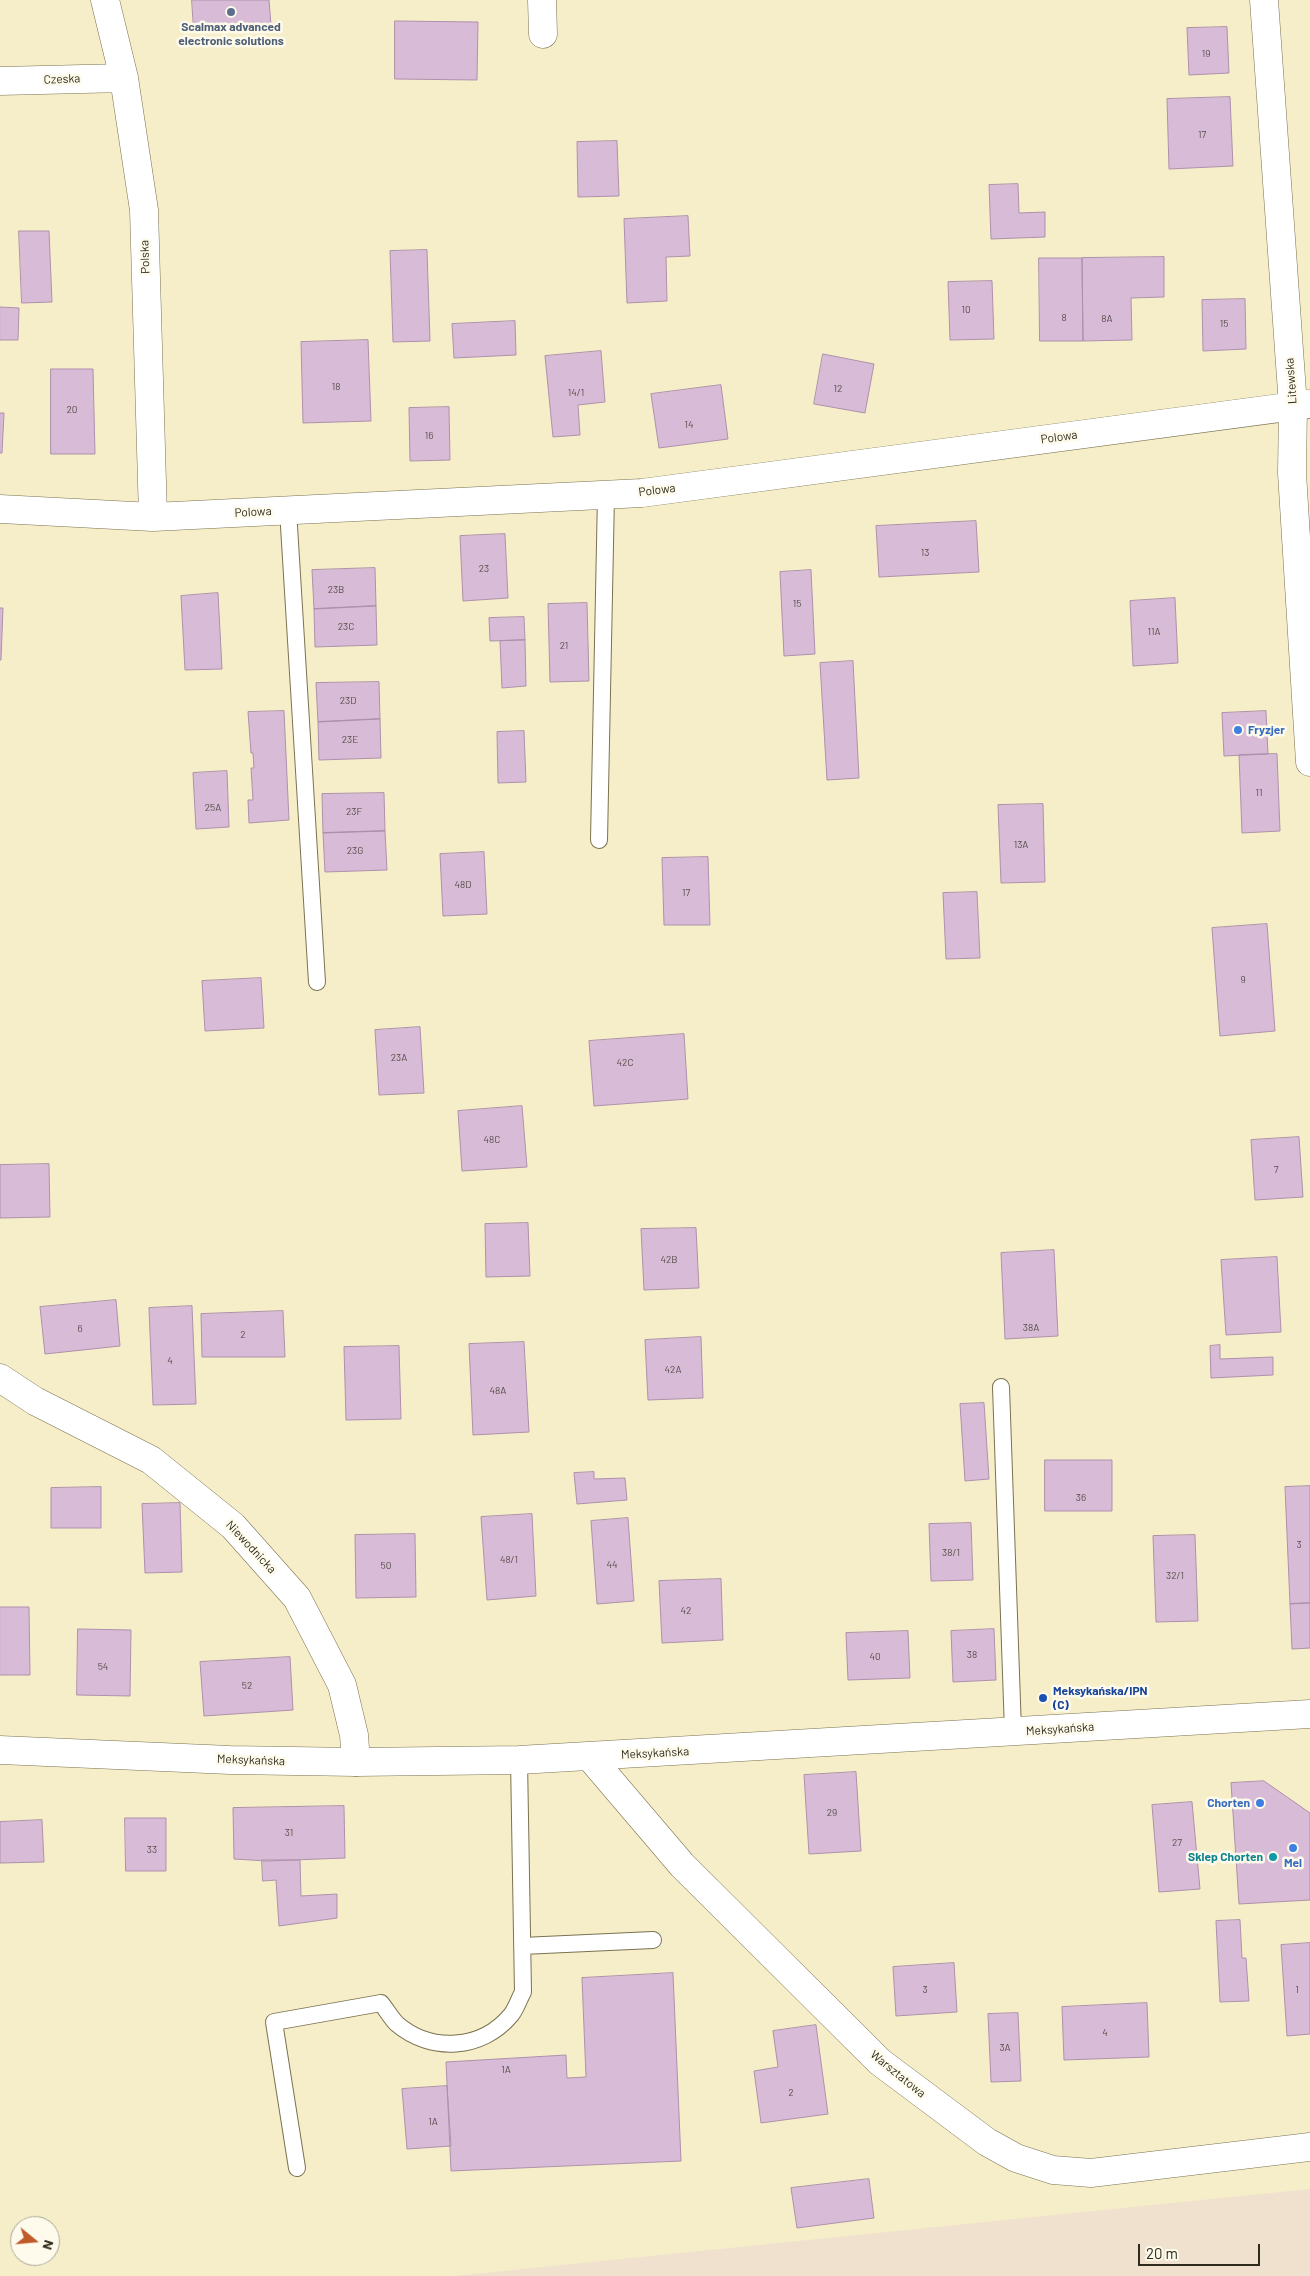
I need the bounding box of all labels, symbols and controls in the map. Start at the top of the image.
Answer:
marker: Scalmax advanced electronic solutions [225,6,237,18]
place label: Scalmax advanced electronic solutions [178,20,284,48]
house number: 19 [1202,48,1210,60]
street label: Czeska [43,71,81,87]
house number: 17 [1198,129,1206,141]
street label: Polska [137,240,153,274]
house number: 10 [961,304,971,316]
house number: 8 [1061,312,1067,324]
house number: 8A [1101,313,1113,325]
house number: 15 [1220,318,1228,330]
street label: Litewska [1282,357,1300,405]
house number: 18 [332,381,340,393]
house number: 12 [834,383,842,395]
house number: 14/1 [568,387,584,399]
house number: 20 [66,404,78,416]
house number: 14 [684,419,694,431]
street label: Polowa [1040,427,1078,447]
house number: 16 [425,430,433,442]
street label: Polowa [638,481,676,499]
street label: Polowa [234,504,272,520]
house number: 13 [921,547,929,559]
house number: 23 [479,563,489,575]
house number: 23B [328,584,344,596]
house number: 15 [793,598,801,610]
house number: 23C [338,621,354,633]
house number: 11A [1147,626,1161,638]
house number: 21 [560,640,568,652]
house number: 23D [340,695,356,707]
place label: Fryzjer [1248,723,1285,737]
marker: Fryzjer [1232,724,1244,736]
house number: 23E [342,734,358,746]
house number: 11 [1255,787,1263,799]
house number: 25A [205,802,221,814]
house number: 23F [346,806,362,818]
house number: 13A [1014,839,1028,851]
house number: 23G [347,845,363,857]
house number: 48D [455,879,471,891]
house number: 17 [682,887,690,899]
house number: 9 [1240,974,1246,986]
house number: 23A [391,1052,407,1064]
house number: 42C [617,1057,633,1069]
house number: 48C [484,1134,500,1146]
house number: 7 [1274,1164,1278,1176]
house number: 42B [660,1254,678,1266]
house number: 38A [1023,1322,1039,1334]
house number: 6 [77,1323,83,1335]
house number: 2 [240,1329,246,1341]
house number: 4 [167,1355,173,1367]
house number: 42A [665,1364,681,1376]
house number: 48A [490,1385,506,1397]
house number: 36 [1076,1492,1086,1504]
street label: Niewodnicka [223,1518,279,1576]
house number: 3 [1296,1539,1302,1551]
house number: 38/1 [942,1547,960,1559]
house number: 48/1 [500,1554,518,1566]
house number: 44 [606,1559,618,1571]
house number: 50 [381,1560,391,1572]
house number: 32/1 [1166,1570,1184,1582]
house number: 42 [681,1605,691,1617]
house number: 38 [967,1649,977,1661]
house number: 40 [869,1651,881,1663]
house number: 54 [98,1661,108,1673]
house number: 52 [242,1680,252,1692]
place label: Meksykańska/IPN (C) [1053,1684,1148,1712]
marker: Meksykańska/IPN (C) [1037,1692,1049,1704]
street label: Meksykańska [1025,1719,1095,1739]
street label: Meksykańska [621,1744,689,1762]
street label: Meksykańska [217,1752,285,1768]
place label: Chorten [1207,1796,1250,1810]
marker: Chorten [1254,1797,1266,1809]
house number: 29 [827,1807,837,1819]
house number: 31 [285,1827,293,1839]
house number: 27 [1172,1837,1182,1849]
marker: Mel [1287,1842,1299,1854]
house number: 33 [147,1844,157,1856]
place label: Sklep Chorten [1188,1850,1263,1864]
marker: Sklep Chorten [1267,1851,1279,1863]
place label: Mel [1284,1856,1302,1870]
house number: 3 [922,1984,928,1996]
house number: 1 [1295,1984,1299,1996]
house number: 4 [1102,2027,1108,2039]
house number: 3A [999,2042,1011,2054]
street label: Warsztatowa [867,2047,929,2101]
house number: 1A [501,2064,511,2076]
house number: 2 [788,2087,794,2099]
house number: 1A [428,2116,438,2128]
north arrow [10,2216,60,2266]
scale bar [1140,2234,1262,2266]
text: N [39,2238,58,2252]
text: 20 m [1146,2244,1178,2262]

